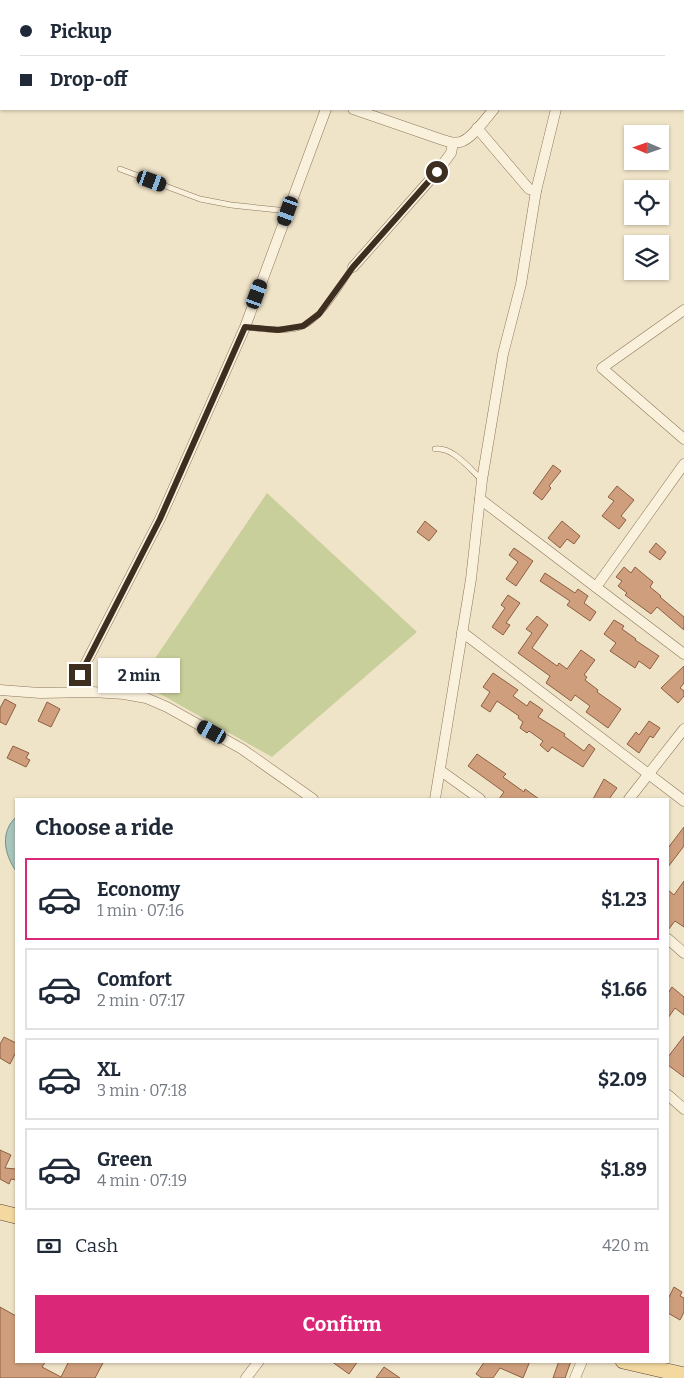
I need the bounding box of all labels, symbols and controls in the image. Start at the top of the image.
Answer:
text: Pickup [50,20,112,43]
text: Drop-off [50,68,128,91]
north arrow [624,125,669,170]
map controls [624,125,669,280]
route start [426,161,448,183]
car [135,169,168,193]
button: locate [624,180,669,225]
car [275,194,300,228]
button: layers [624,235,669,280]
car [244,277,269,311]
callout: 2 min [98,658,180,692]
route end [69,664,91,686]
text: 2 min [118,666,160,685]
car [195,718,228,746]
text: Choose a ride [35,814,174,841]
icon: car [37,877,82,922]
text: Economy [97,878,180,901]
text: $1.23 [601,888,647,911]
text: 1 min · 07:16 [97,901,184,920]
icon: car [37,967,82,1012]
text: Comfort [97,968,172,991]
text: $1.66 [601,978,647,1001]
text: 2 min · 07:17 [97,991,185,1010]
icon: car [37,1057,82,1102]
text: XL [97,1058,121,1081]
text: $2.09 [598,1068,647,1091]
text: 3 min · 07:18 [97,1081,187,1100]
icon: car [37,1147,82,1192]
text: Green [97,1148,152,1171]
text: $1.89 [600,1158,647,1181]
text: 4 min · 07:19 [97,1171,187,1190]
icon: cash [35,1232,63,1260]
text: Cash [75,1234,118,1257]
text: 420 m [602,1236,649,1255]
button: Confirm [35,1295,649,1353]

